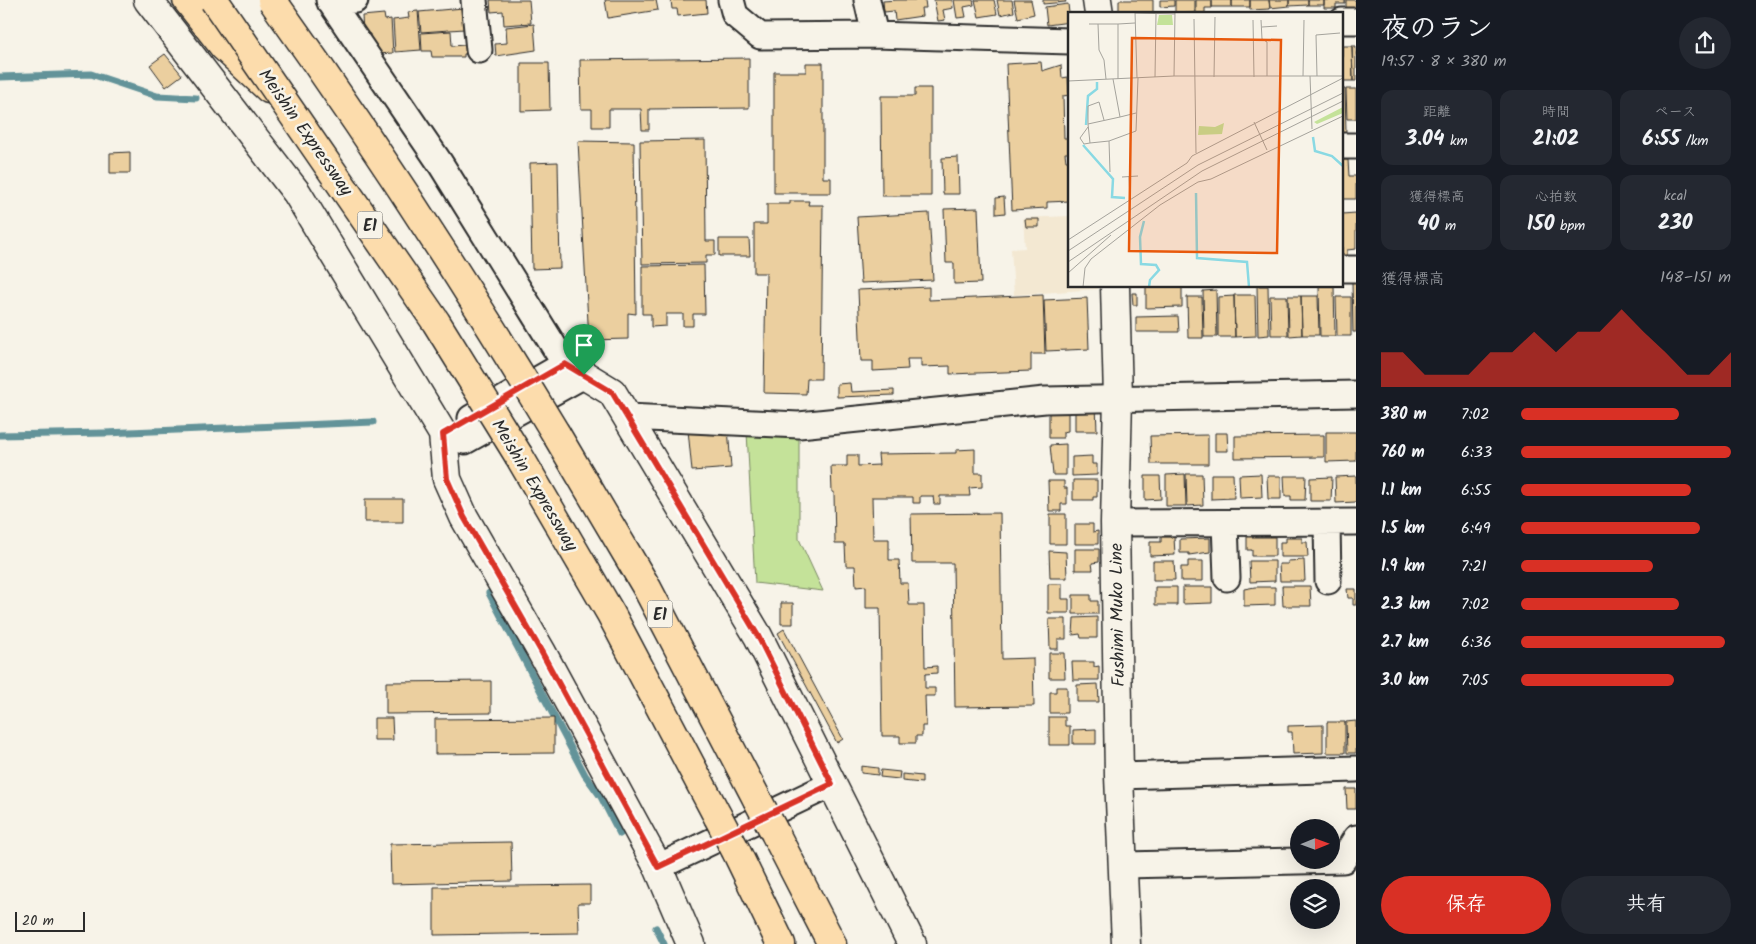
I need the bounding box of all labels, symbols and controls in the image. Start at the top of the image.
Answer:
text: 夜のラン [1381,7,1493,52]
inset map [1068,12,1344,288]
button: share [1679,17,1731,69]
text: 19:57 · 8 × 380 m [1381,49,1507,74]
street label: Meishin Expressway [250,63,360,203]
text: 距離 [1423,101,1451,123]
text: 時間 [1542,101,1570,123]
text: ペース [1655,101,1696,123]
text: 3.04 [1406,123,1444,156]
text: 21:02 [1533,123,1579,156]
text: 6:55 [1642,123,1680,156]
text: km [1444,130,1468,152]
text: /km [1680,130,1708,152]
text: kcal [1664,185,1687,207]
text: 獲得標高 [1409,186,1465,208]
text: 心拍数 [1535,186,1577,208]
text: 230 [1658,207,1693,240]
text: 40 [1417,208,1439,241]
text: 150 [1527,208,1554,241]
road number: E1 [358,212,382,238]
text: m [1439,215,1456,237]
text: bpm [1554,215,1585,237]
text: 148–151 m [1660,265,1731,290]
text: 獲得標高 [1381,267,1445,292]
pin [563,324,605,375]
icon: arrive [570,331,598,359]
text: 380 m [1381,402,1427,427]
text: 7:02 [1461,402,1490,427]
street label: Meishin Expressway [483,414,585,558]
text: 760 m [1381,440,1425,465]
text: 6:33 [1461,440,1492,465]
text: 1.1 km [1381,478,1422,503]
text: 6:55 [1461,478,1491,503]
text: 1.5 km [1381,516,1425,541]
text: 6:49 [1461,516,1490,541]
street label: Fushimi Muko Line [1103,543,1134,687]
text: 1.9 km [1381,554,1425,579]
text: 7:21 [1461,554,1487,579]
text: 2.3 km [1381,592,1430,617]
text: 7:02 [1461,592,1490,617]
road number: E1 [648,600,672,628]
text: 2.7 km [1381,630,1429,655]
text: 6:36 [1461,630,1492,655]
text: 3.0 km [1381,668,1429,693]
text: 7:05 [1461,668,1489,693]
north arrow [1290,819,1340,869]
map controls [1290,819,1340,929]
button: 保存 [1381,876,1551,934]
button: 共有 [1561,876,1731,934]
button: layers [1290,879,1340,929]
scale bar [15,909,85,932]
text: 20 m [22,910,54,932]

